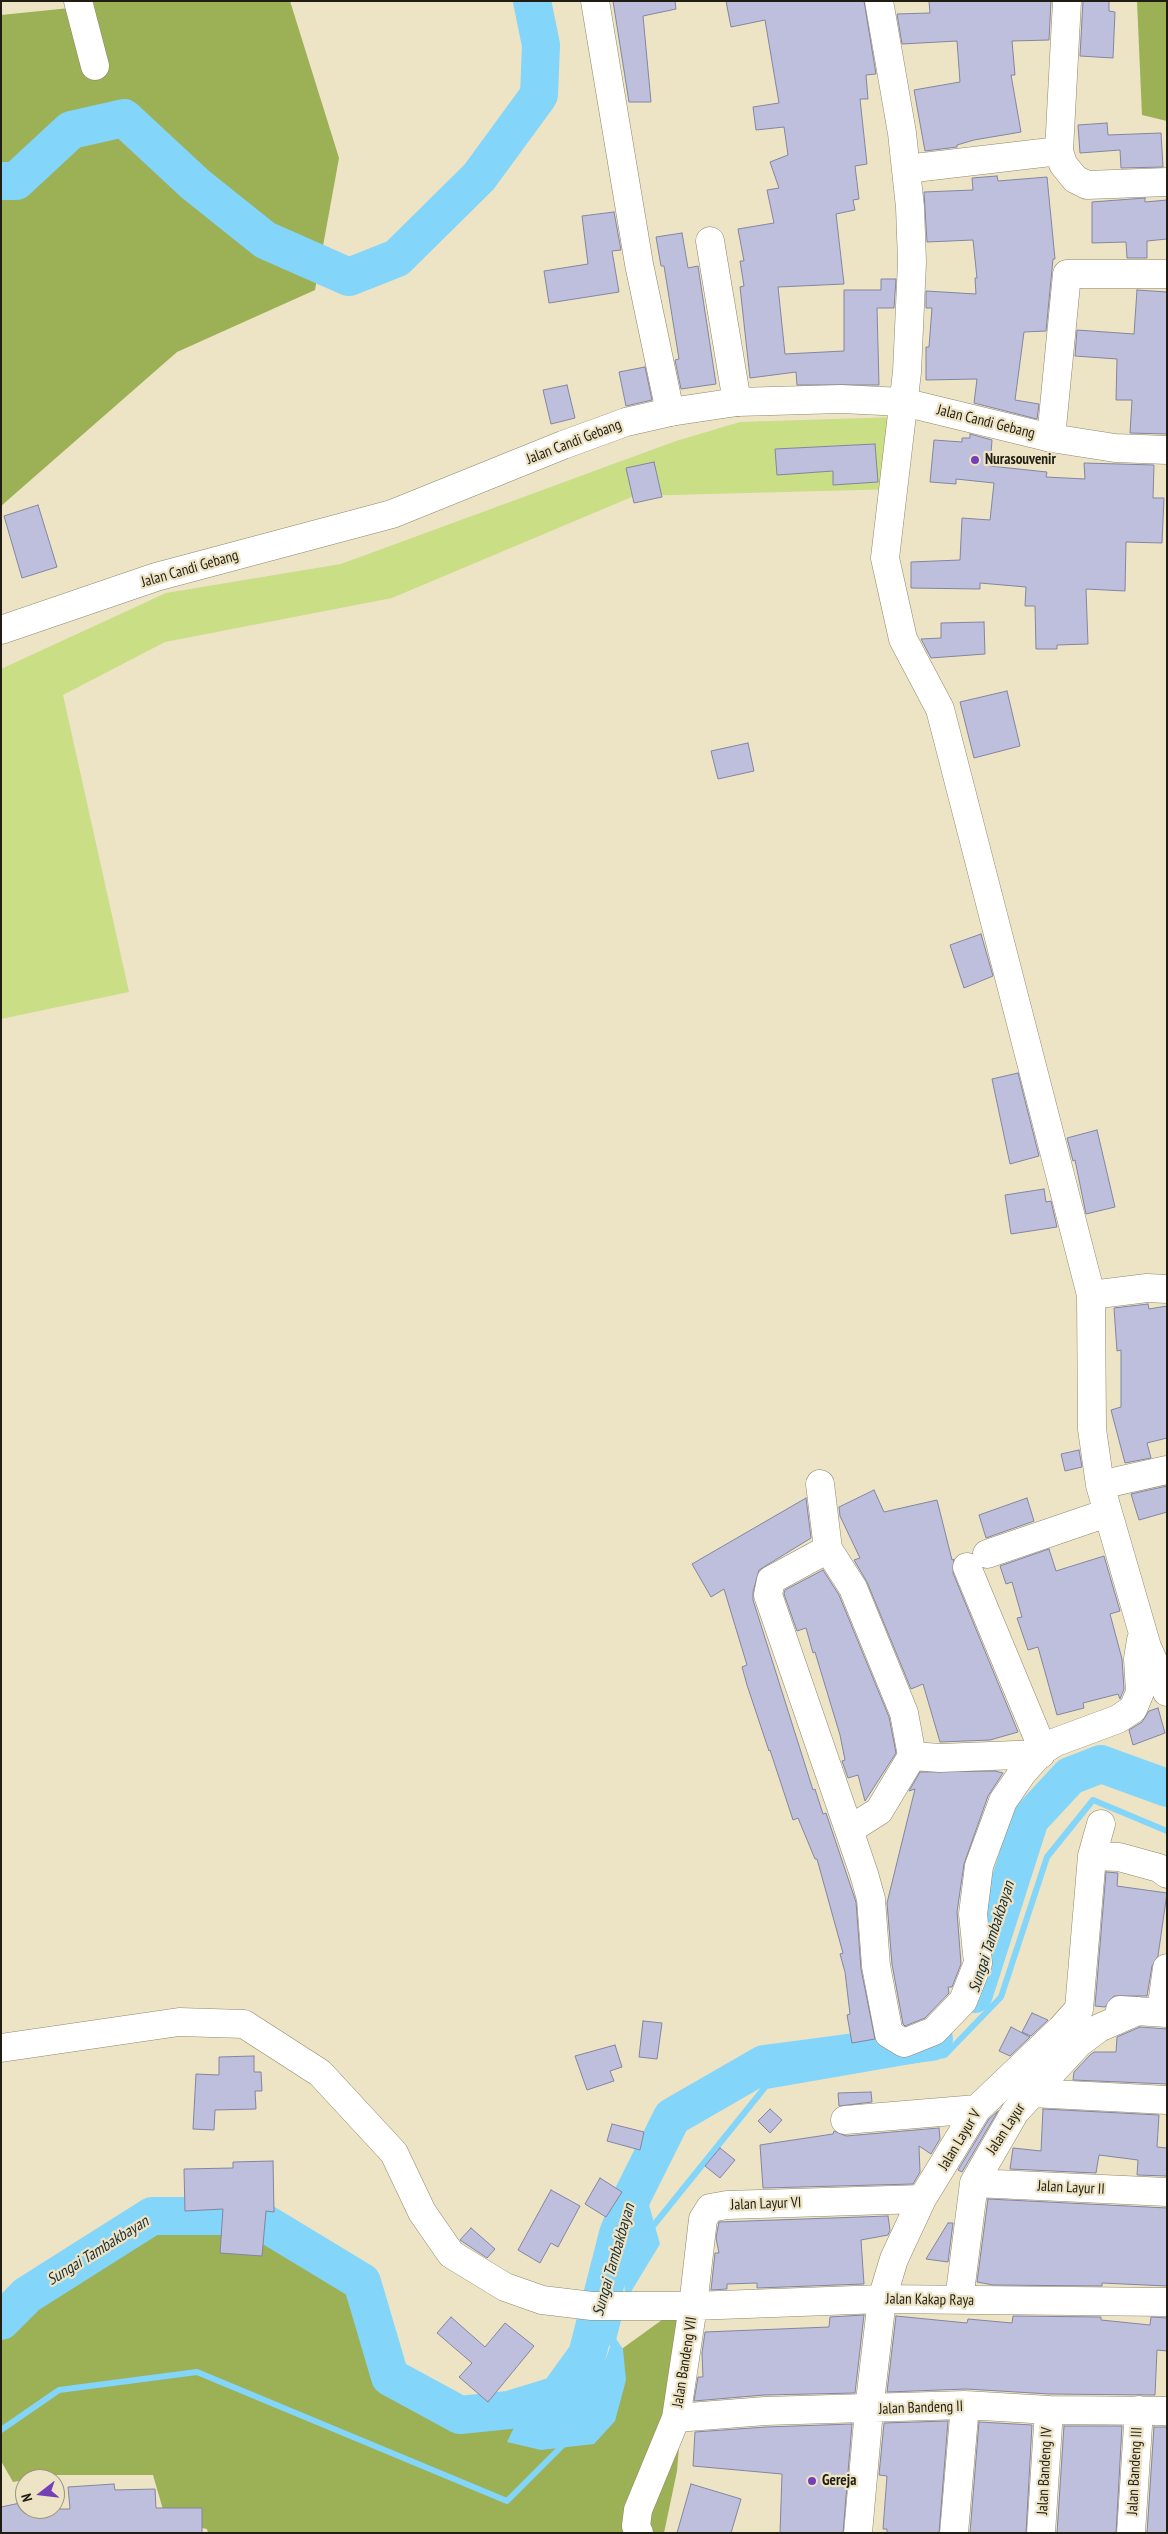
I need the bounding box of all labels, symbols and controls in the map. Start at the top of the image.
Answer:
street label: Jalan Candi Gebang [935,401,1037,443]
street label: Jalan Candi Gebang [524,416,624,468]
place label: Nurasouvenir [985,451,1056,469]
marker: Nurasouvenir [969,454,981,466]
street label: Jalan Candi Gebang [139,547,241,591]
water label: Sungai Tambakbayan [965,1879,1019,1995]
street label: Jalan Layur [983,2100,1029,2158]
street label: Jalan Layur V [935,2107,985,2173]
street label: Jalan Layur II [1037,2177,1105,2199]
street label: Jalan Layur VI [730,2194,802,2214]
water label: Sungai Tambakbayan [589,2202,639,2318]
water label: Sungai Tambakbayan [44,2212,152,2290]
street label: Jalan Kakap Raya [886,2290,974,2310]
street label: Jalan Bandeng VII [669,2315,701,2409]
street label: Jalan Bandeng II [878,2398,964,2418]
street label: Jalan Bandeng IV [1034,2427,1056,2515]
street label: Jalan Bandeng III [1124,2427,1146,2515]
north arrow [15,2469,65,2519]
place label: Gereja [822,2472,856,2490]
marker: Gereja [806,2475,818,2487]
text: N [17,2492,36,2504]

